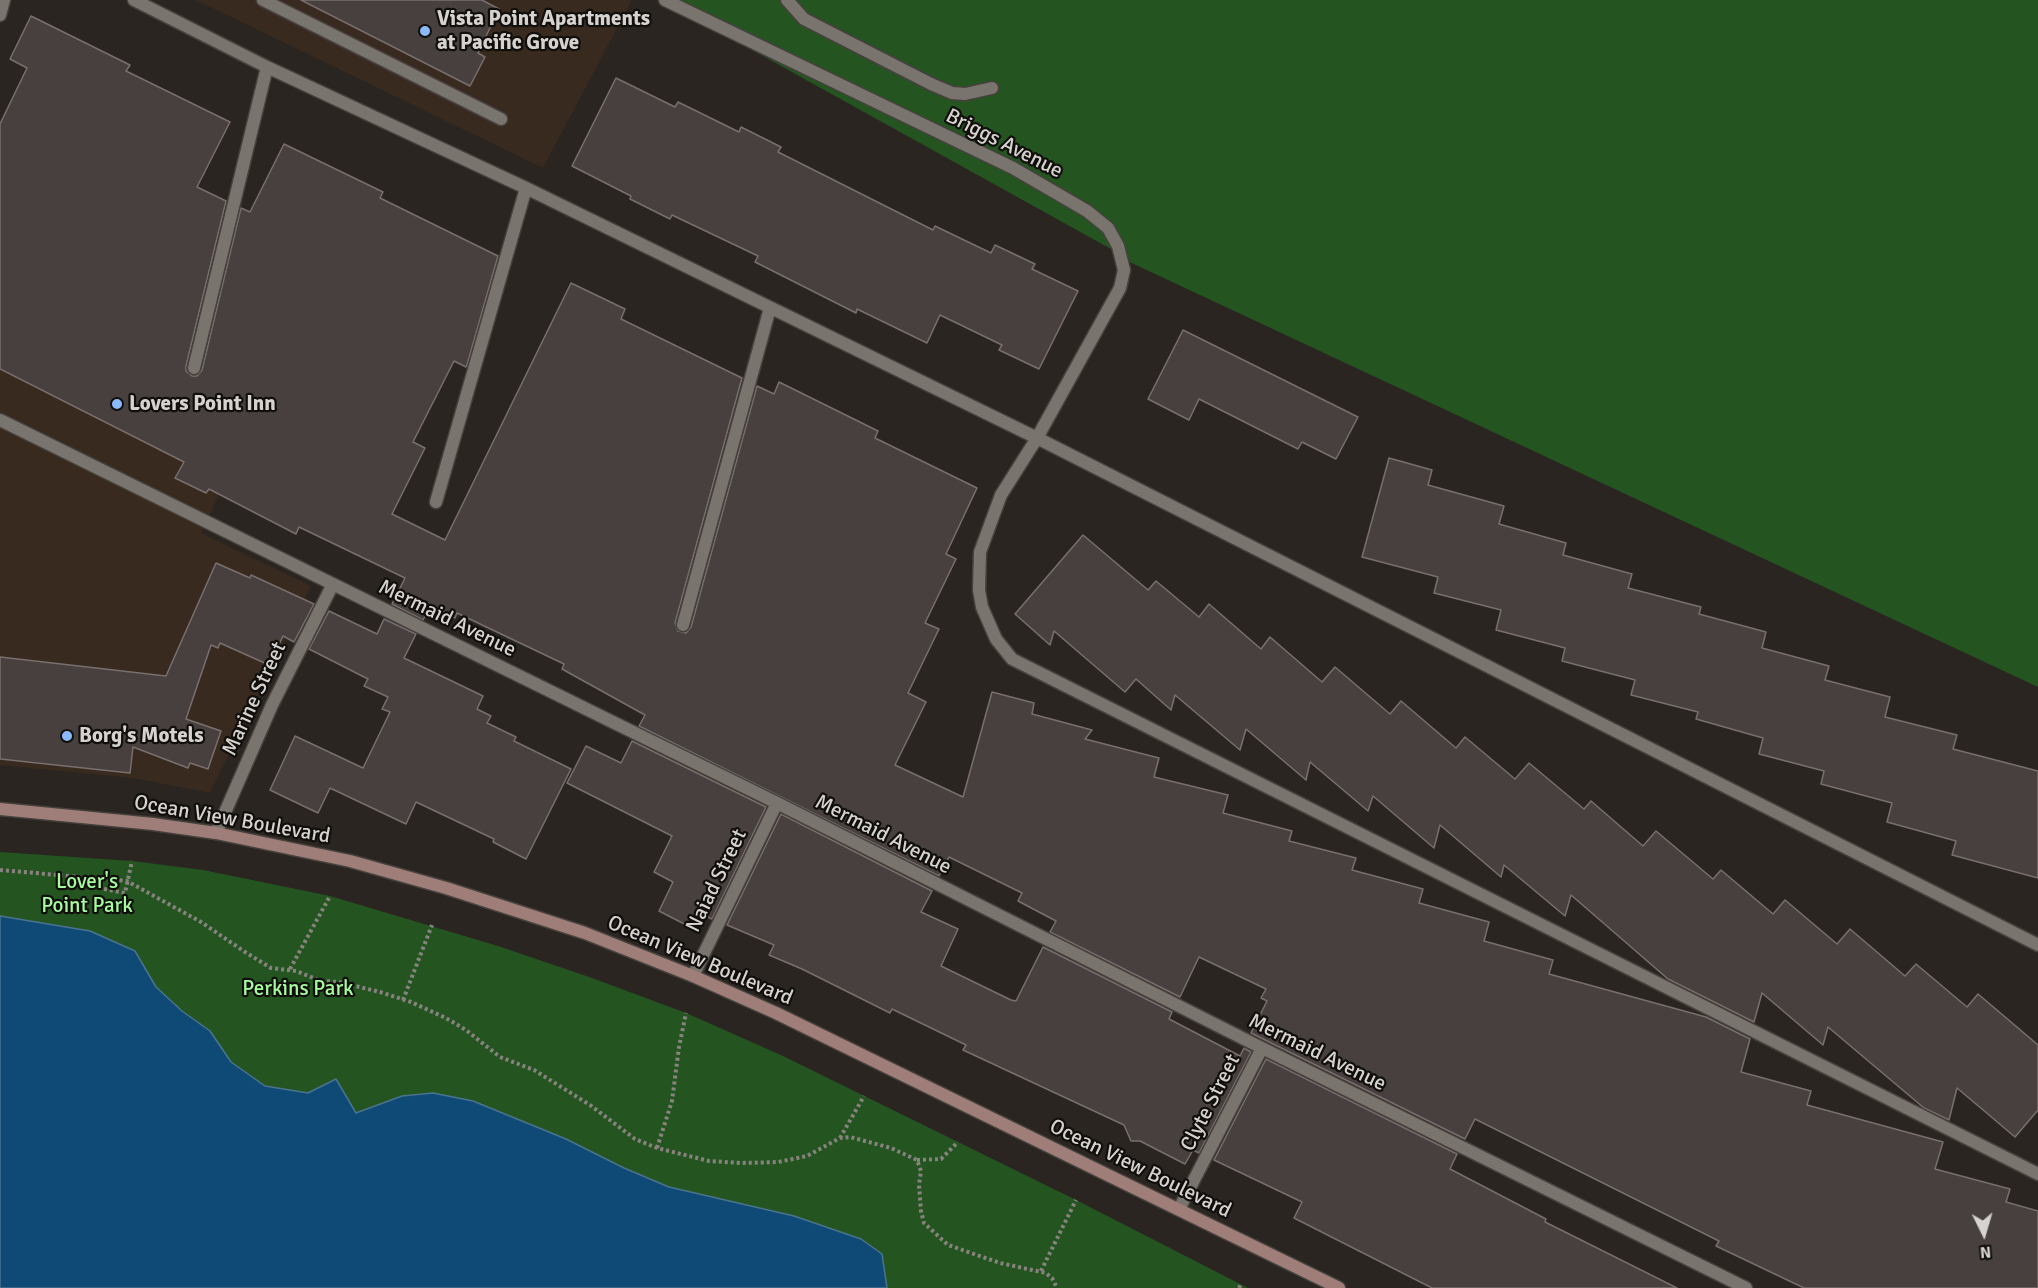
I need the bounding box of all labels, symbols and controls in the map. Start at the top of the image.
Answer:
place label: Vista Point Apartments at Pacific Grove [437,6,650,56]
marker: Vista Point Apartments at Pacific Grove [418,24,432,38]
street label: Briggs Avenue [941,104,1067,184]
place label: Lovers Point Inn [129,391,276,417]
marker: Lovers Point Inn [110,397,124,411]
street label: Mermaid Avenue [374,575,520,663]
street label: Marine Street [218,638,292,760]
place label: Borg's Motels [79,723,203,749]
marker: Borg's Motels [60,729,74,743]
street label: Ocean View Boulevard [132,790,332,850]
street label: Mermaid Avenue [811,790,955,880]
street label: Naiad Street [681,825,753,937]
park label: Lover's Point Park [41,869,133,919]
street label: Ocean View Boulevard [604,911,796,1011]
park label: Perkins Park [242,976,354,1002]
street label: Mermaid Avenue [1244,1009,1390,1097]
street label: Clyte Street [1176,1050,1246,1156]
street label: Ocean View Boulevard [1045,1114,1235,1224]
north arrow [1954,1204,2014,1264]
text: N [1979,1241,1992,1262]

